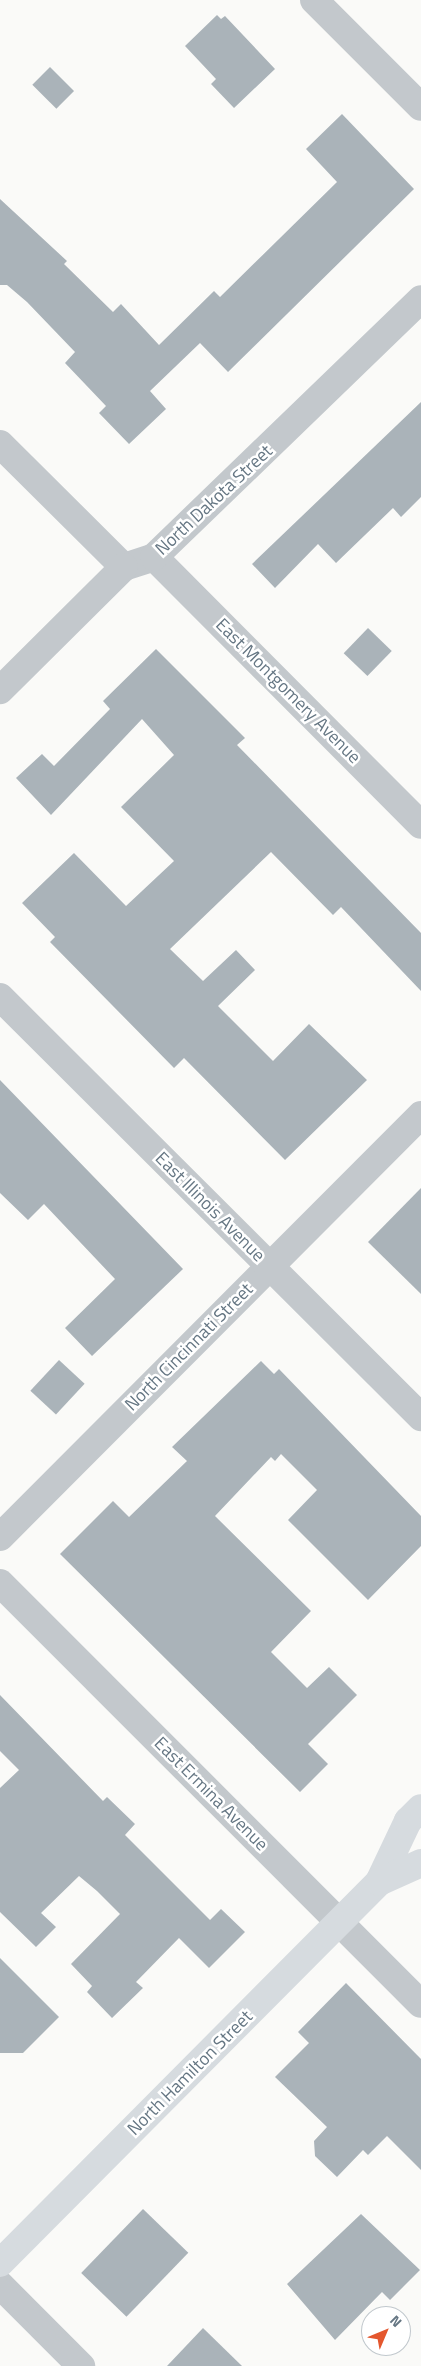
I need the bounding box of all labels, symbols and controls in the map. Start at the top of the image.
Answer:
street label: North Dakota Street [151,440,277,560]
street label: East Montgomery Avenue [211,614,365,768]
street label: East Illinois Avenue [151,1148,269,1266]
street label: North Cincinnati Street [121,1279,257,1415]
street label: East Ermina Avenue [150,1733,272,1855]
street label: North Hamilton Street [123,2006,257,2140]
north arrow [361,2306,411,2356]
text: N [385,2310,407,2332]

